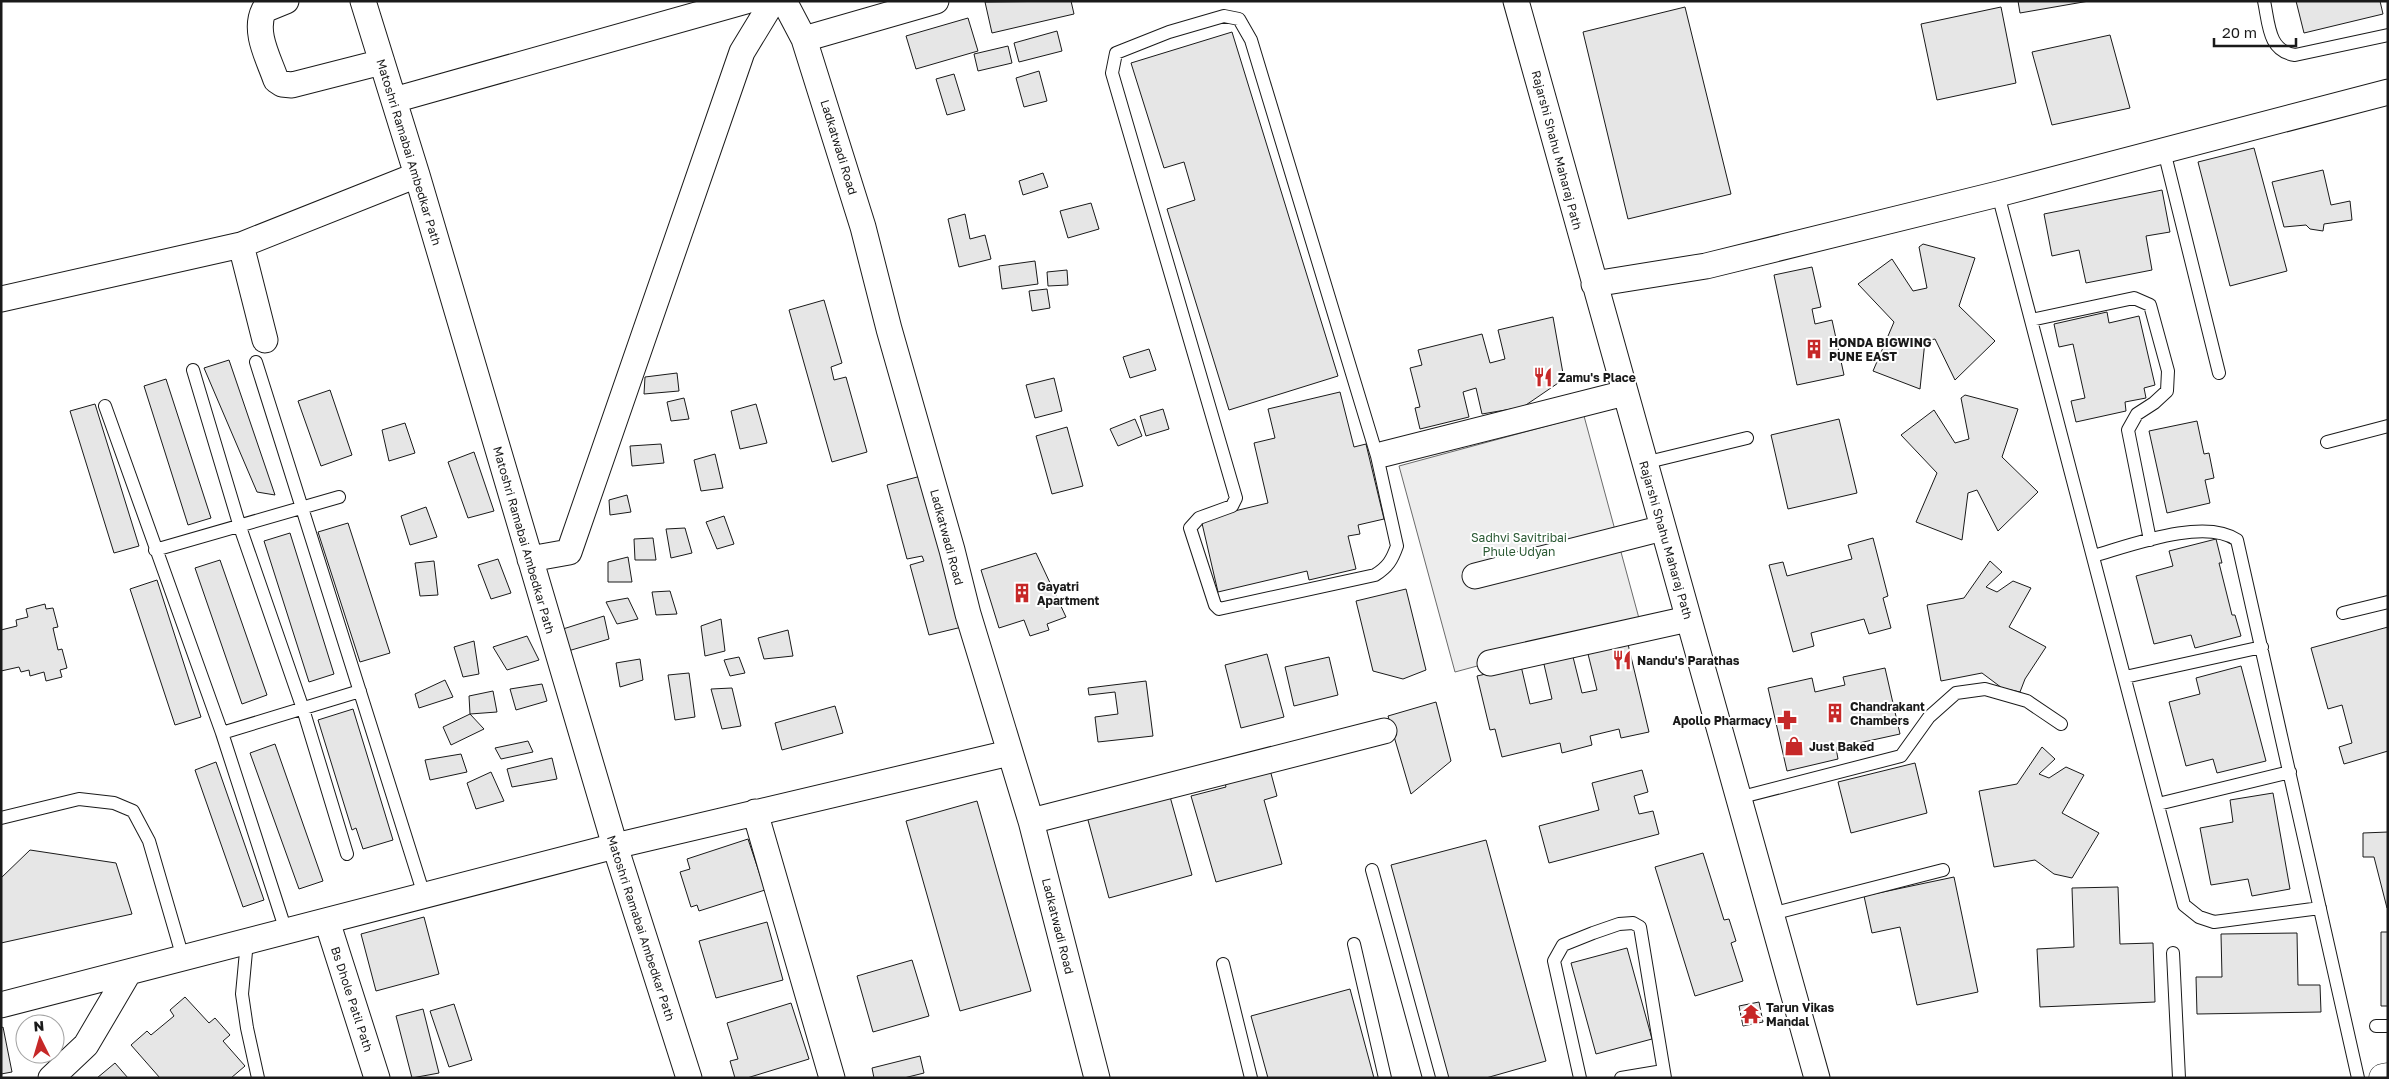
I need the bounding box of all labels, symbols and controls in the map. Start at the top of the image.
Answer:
scale bar [2214,15,2296,47]
text: 20 m [2222,23,2257,41]
street label: Matoshri Ramabai Ambedkar Path [373,57,445,247]
street label: Rajarshi Shahu Maharaj Path [1528,69,1586,231]
street label: Ladkatwadi Road [817,98,861,196]
place label: HONDA BIGWING PUNE EAST [1829,335,1932,364]
building icon: HONDA BIGWING PUNE EAST [1803,338,1825,360]
restaurant icon: Zamu's Place [1532,366,1554,388]
place label: Zamu's Place [1558,370,1636,385]
street label: Matoshri Ramabai Ambedkar Path [490,445,558,635]
street label: Rajarshi Shahu Maharaj Path [1636,459,1696,621]
street label: Ladkatwadi Road [927,487,967,587]
park label: Sadhvi Savitribai Phule Udyan [1471,530,1567,559]
place label: Gayatri Apartment [1037,579,1099,608]
building icon: Gayatri Apartment [1011,582,1033,604]
restaurant icon: Nandu's Parathas [1611,649,1633,671]
place label: Nandu's Parathas [1637,653,1740,668]
place label: Chandrakant Chambers [1850,699,1925,728]
building icon: Chandrakant Chambers [1824,702,1846,724]
pharmacy icon: Apollo Pharmacy [1776,709,1798,731]
place label: Apollo Pharmacy [1672,713,1773,728]
shop icon: Just Baked [1783,735,1805,757]
place label: Just Baked [1809,739,1874,754]
street label: Matoshri Ramabai Ambedkar Path [604,833,678,1023]
street label: Ladkatwadi Road [1039,876,1077,976]
street label: Bs Dhole Patil Path [328,944,376,1054]
place label: Tarun Vikas Mandal [1766,1000,1834,1029]
temple icon: Tarun Vikas Mandal [1740,1003,1762,1025]
north arrow [15,1014,65,1064]
text: N [33,1017,45,1034]

